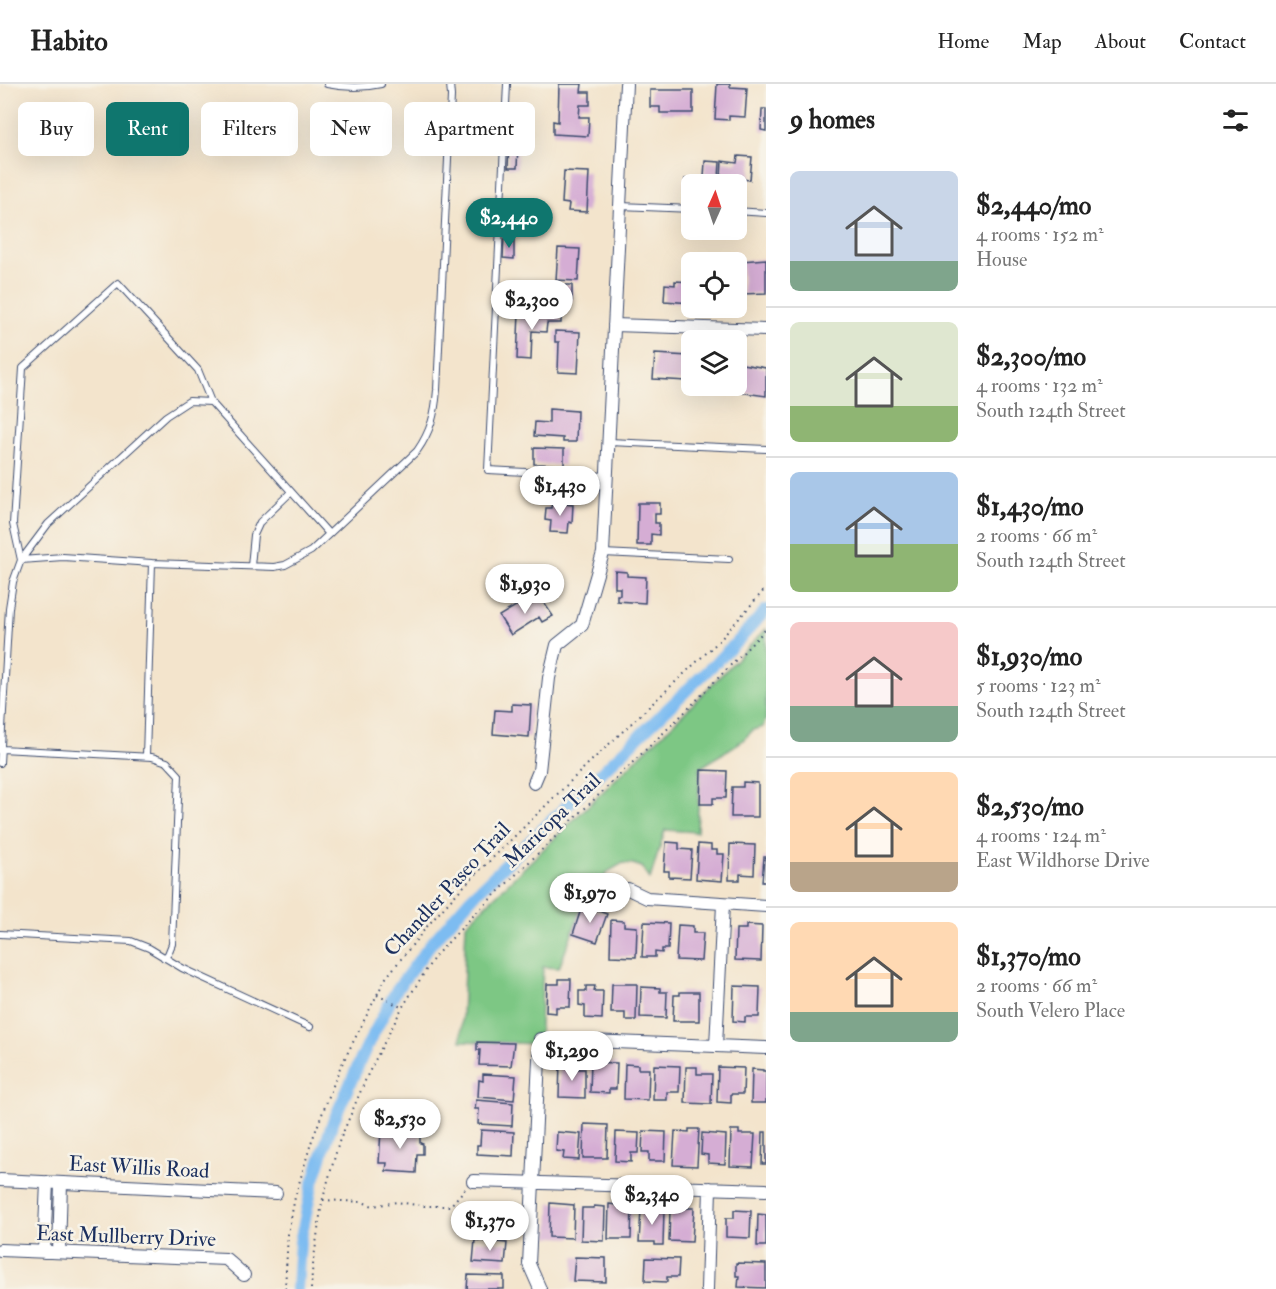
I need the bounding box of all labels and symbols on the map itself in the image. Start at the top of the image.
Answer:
north arrow [681,174,747,240]
pin: $2,440 [460,198,558,249]
pin: $2,300 [483,280,581,331]
pin: $1,430 [511,466,609,517]
pin: $1,930 [476,564,574,615]
street label: Maricopa Trail [498,767,607,874]
street label: Chandler Paseo Trail [378,816,517,962]
pin: $1,970 [541,873,639,924]
pin: $1,290 [523,1031,621,1082]
pin: $2,530 [351,1099,449,1150]
street label: East Willis Road [68,1150,211,1185]
pin: $2,340 [603,1175,701,1226]
pin: $1,370 [441,1201,539,1252]
street label: East Mullberry Drive [35,1220,217,1253]

